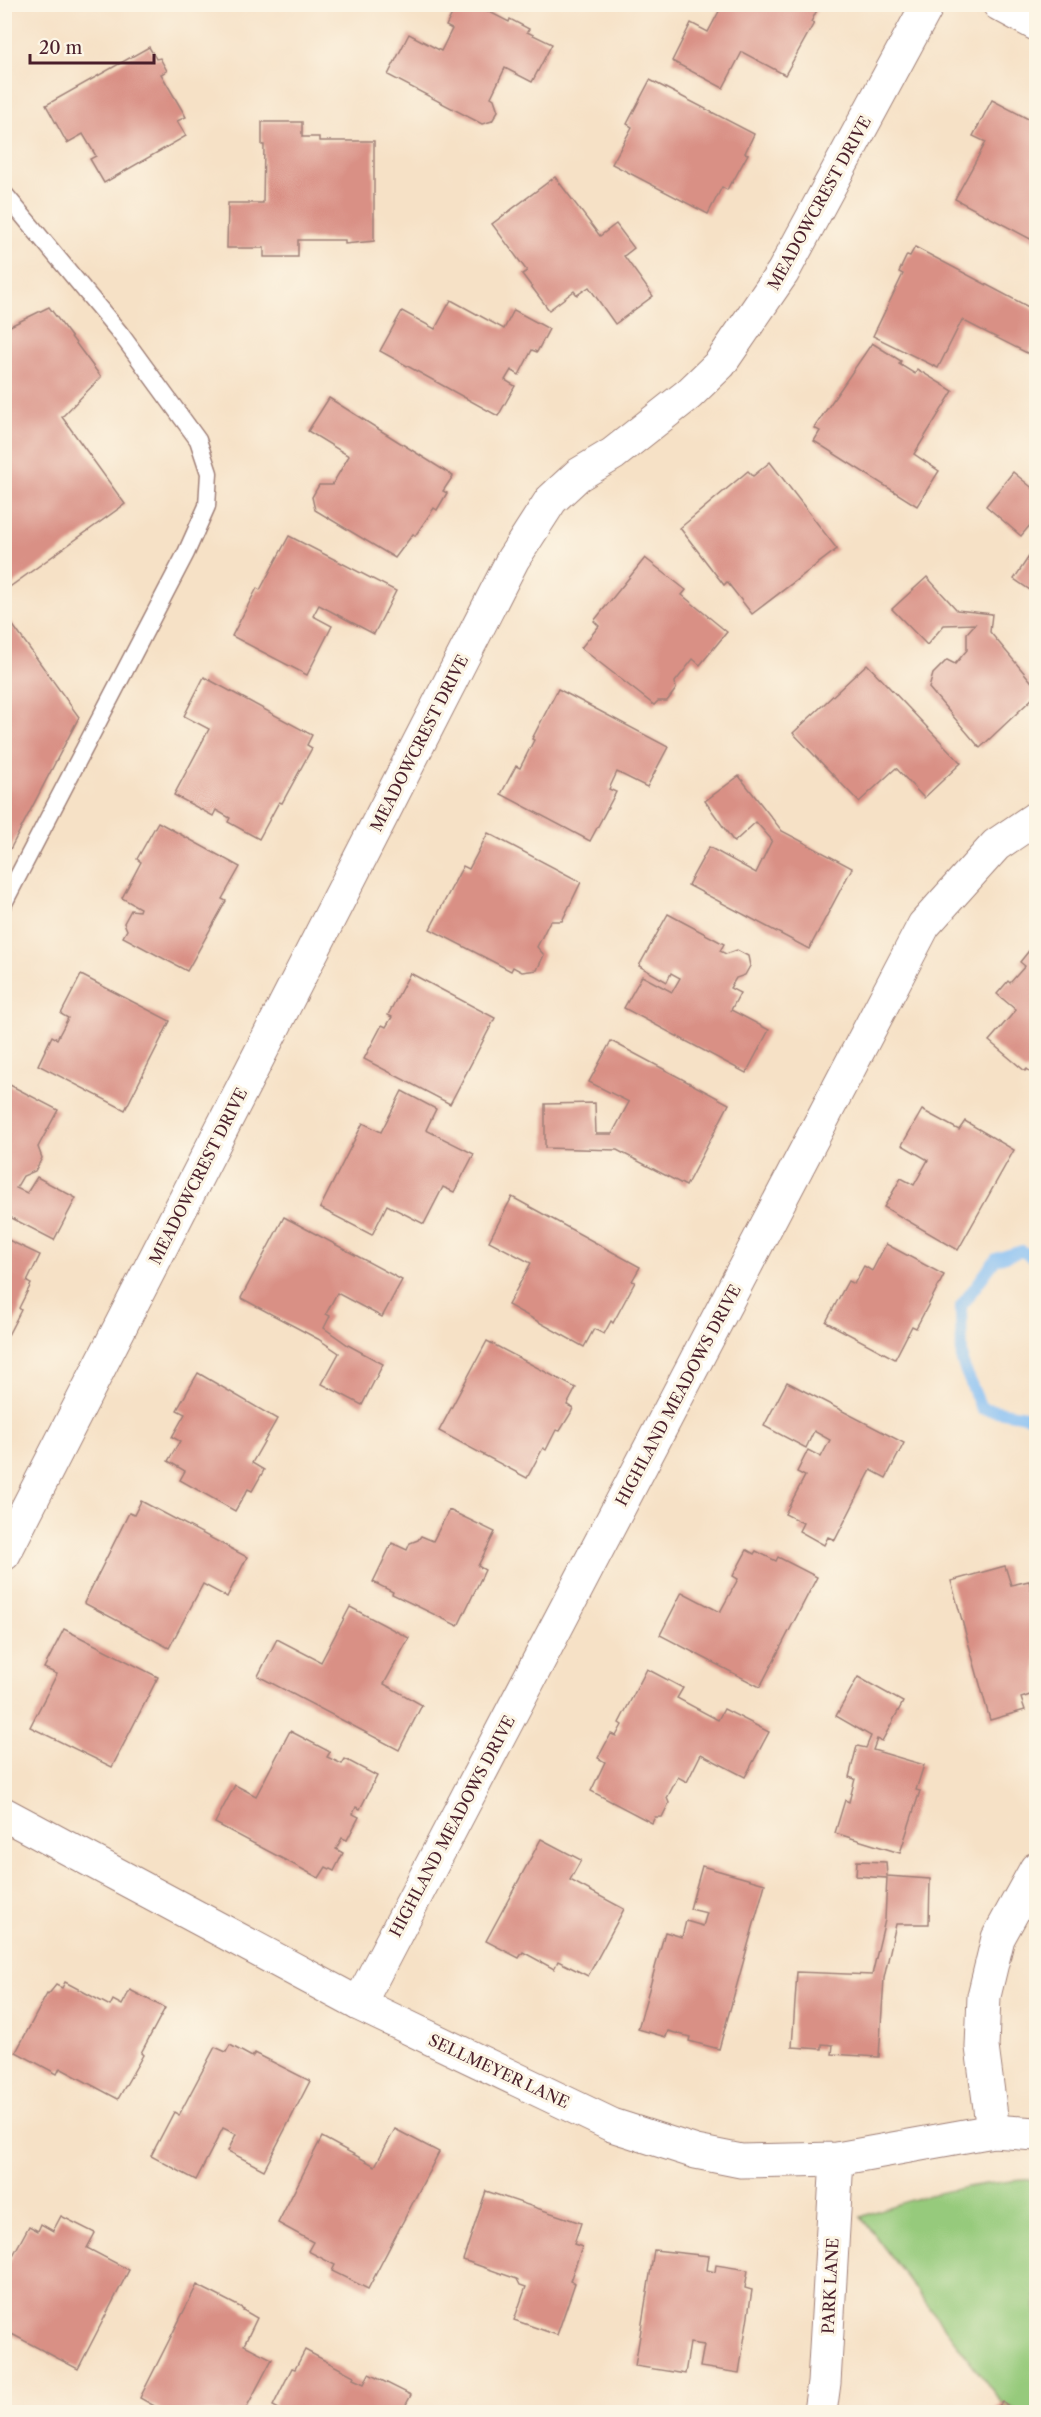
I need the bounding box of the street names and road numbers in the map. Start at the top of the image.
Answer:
street label: MEADOWCREST DRIVE [763,113,875,293]
street label: MEADOWCREST DRIVE [366,651,472,835]
street label: MEADOWCREST DRIVE [145,1084,251,1268]
street label: HIGHLAND MEADOWS DRIVE [611,1281,745,1509]
street label: HIGHLAND MEADOWS DRIVE [385,1712,519,1940]
street label: SELLMEYER LANE [425,2030,573,2112]
street label: PARK LANE [817,2237,843,2335]

